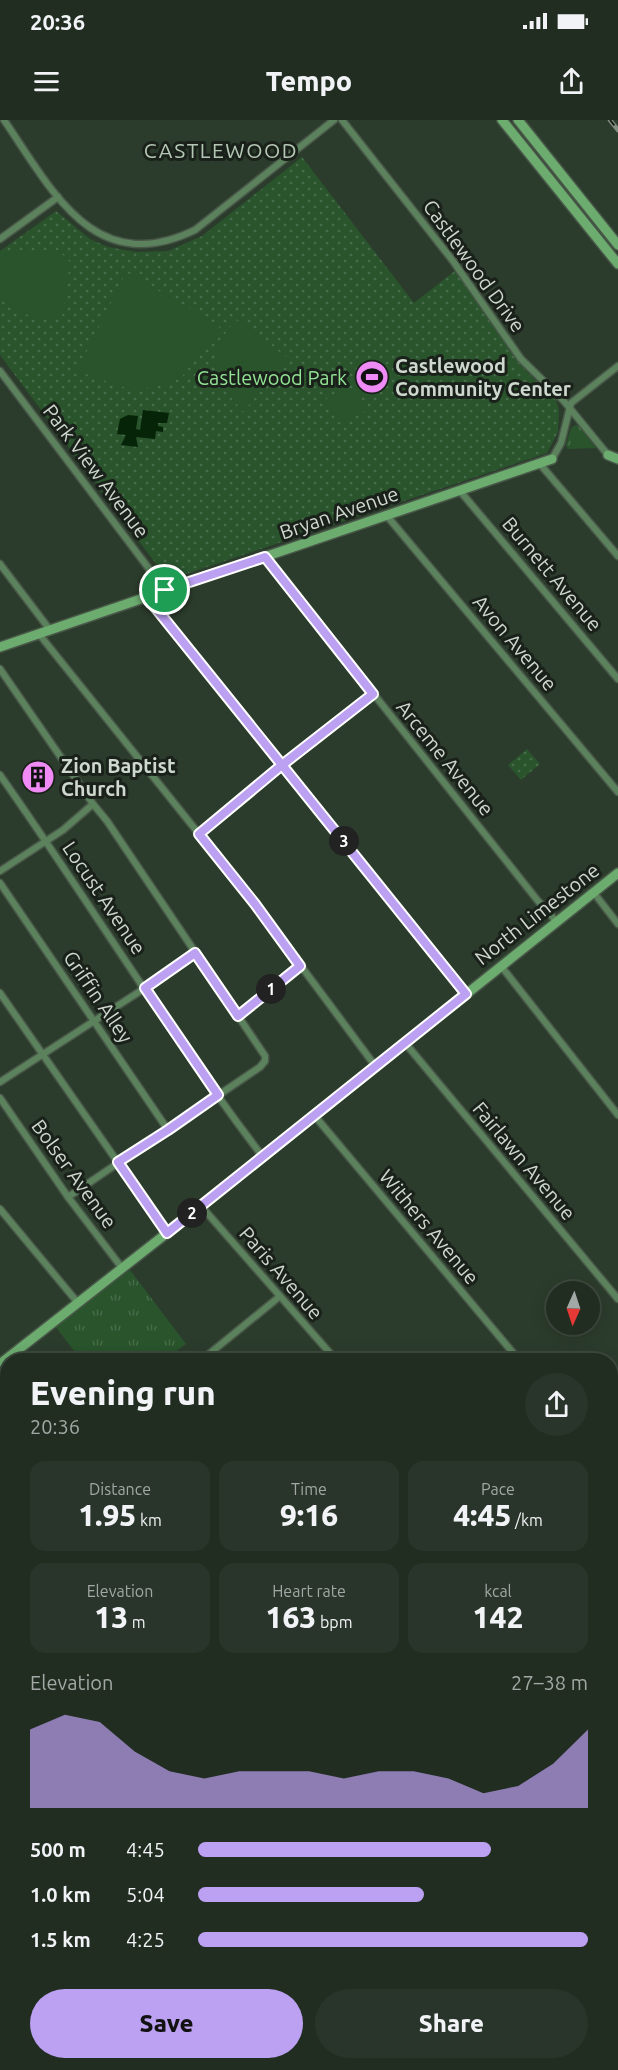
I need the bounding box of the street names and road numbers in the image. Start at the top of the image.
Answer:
street label: Castlewood Drive [419,195,530,336]
street label: Park View Avenue [39,399,154,542]
street label: Bryan Avenue [276,481,401,544]
street label: Burnett Avenue [498,512,607,635]
street label: Avon Avenue [469,590,562,695]
street label: Arceme Avenue [392,696,499,820]
street label: Locust Avenue [58,837,151,958]
street label: North Limestone [470,858,603,969]
street label: Griffin Alley [59,946,138,1047]
street label: Fairlawn Avenue [468,1097,580,1224]
street label: Bolser Avenue [27,1115,122,1233]
street label: Withers Avenue [375,1165,484,1289]
street label: Paris Avenue [235,1222,328,1324]

